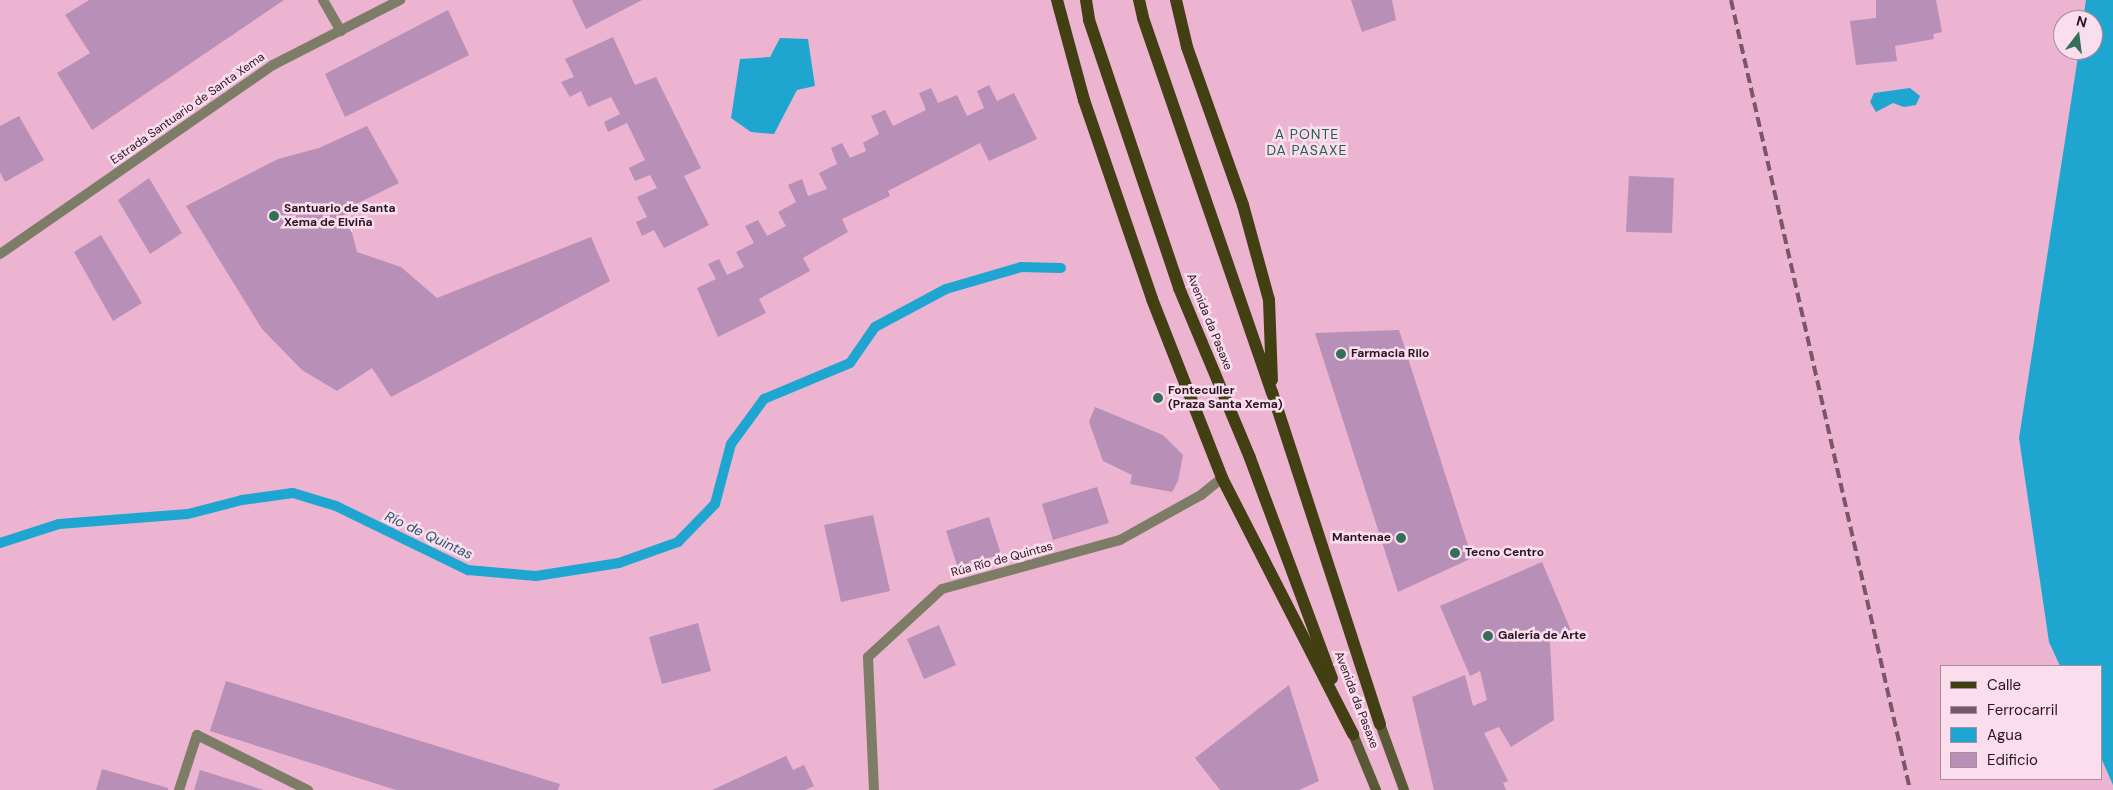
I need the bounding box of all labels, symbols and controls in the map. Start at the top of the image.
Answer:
north arrow [2053,10,2103,60]
text: N [2074,11,2089,31]
street label: Estrada Santuario de Santa Xema [108,50,268,168]
district label: A PONTE DA PASAXE [1265,126,1349,158]
place label: Santuario de Santa Xema de Elviña [284,202,395,230]
marker: Santuario de Santa Xema de Elviña [268,210,280,222]
street label: Avenida da Pasaxe [1183,272,1235,372]
place label: Farmacia Rilo [1351,347,1429,361]
marker: Farmacia Rilo [1335,348,1347,360]
place label: Fonteculler (Praza Santa Xema) [1168,384,1283,412]
marker: Fonteculler (Praza Santa Xema) [1152,392,1164,404]
water label: Río de Quintas [382,507,476,563]
place label: Mantenae [1332,531,1391,545]
marker: Mantenae [1395,532,1407,544]
street label: Rúa Río de Quintas [950,540,1054,580]
place label: Tecno Centro [1465,546,1544,560]
marker: Tecno Centro [1449,547,1461,559]
place label: Galería de Arte [1498,629,1586,643]
marker: Galería de Arte [1482,630,1494,642]
street label: Avenida da Pasaxe [1331,649,1381,751]
legend [1940,665,2103,780]
text: Calle [1987,675,2021,695]
text: Ferrocarril [1987,700,2058,720]
text: Agua [1987,725,2022,745]
text: Edificio [1987,750,2038,770]

